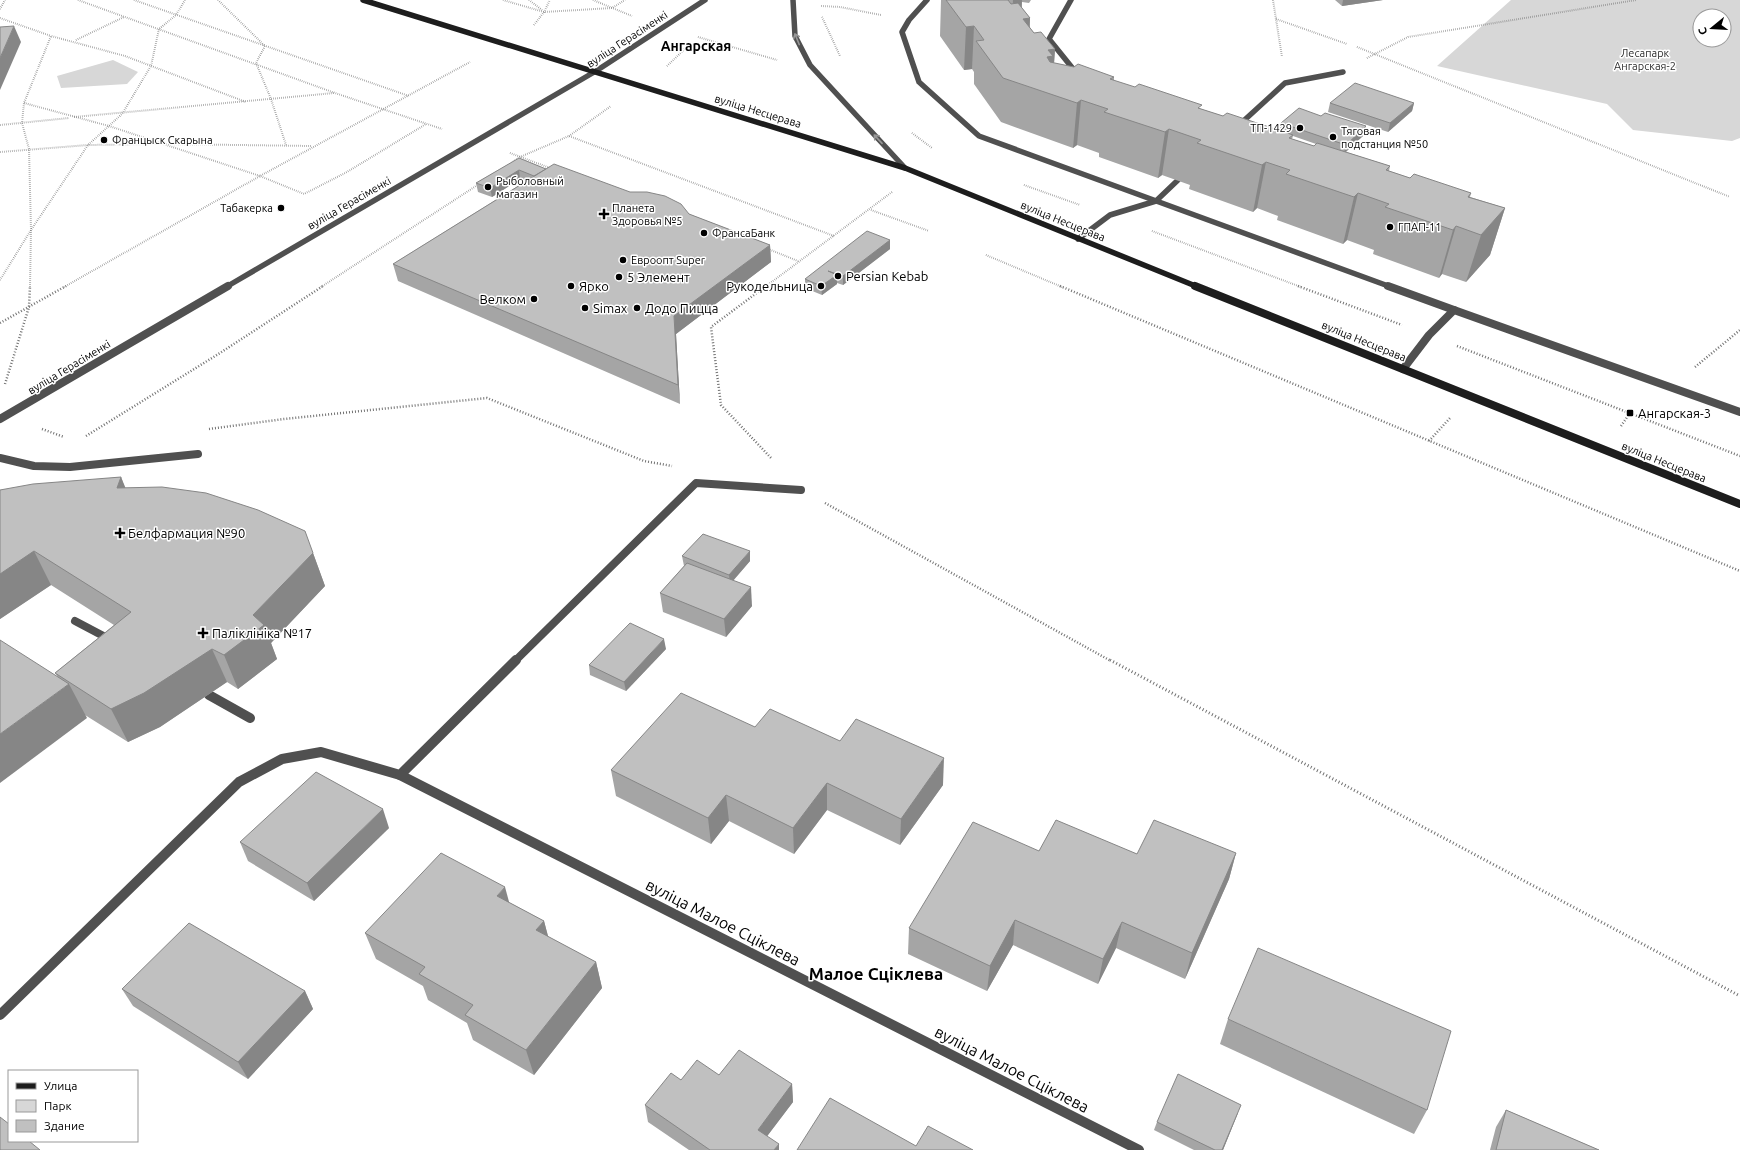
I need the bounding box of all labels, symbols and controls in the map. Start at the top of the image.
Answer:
street label: вуліца Герасіменкі [584,8,670,70]
north arrow [1692,8,1732,48]
text: С [1696,26,1709,36]
one-way arrow [793,33,800,45]
district label: Ангарская [661,38,731,54]
park label: Лесапарк Ангарская-2 [1614,47,1676,72]
street label: вуліца Несцерава [713,92,803,130]
place label: ТП-1429 [1250,122,1292,134]
marker: ТП-1429 [1295,123,1305,133]
place label: Тяговая подстанция №50 [1341,125,1428,150]
marker: Тяговая подстанция №50 [1328,132,1338,142]
place label: Францыск Скарына [112,134,213,146]
one-way arrow [873,134,883,144]
marker: Францыск Скарына [99,135,109,145]
street label: вуліца Герасіменкі [305,174,393,232]
place label: Рыболовный магазин [496,175,564,200]
marker: Рыболовный магазин [483,182,493,192]
street label: вуліца Несцерава [1019,199,1107,243]
place label: Табакерка [220,202,273,214]
place label: Планета Здоровья №5 [612,202,682,227]
marker: Табакерка [276,203,286,213]
marker: Планета Здоровья №5 [599,209,609,219]
place label: ГПАП-11 [1398,221,1441,233]
marker: ГПАП-11 [1385,222,1395,232]
place label: ФрансаБанк [712,227,776,239]
marker: ФрансаБанк [699,228,709,238]
place label: Евроопт Super [631,254,706,266]
marker: Евроопт Super [618,255,628,265]
place label: Persian Kebab [846,269,928,283]
place label: 5 Элемент [627,270,690,284]
marker: Persian Kebab [833,271,843,281]
marker: 5 Элемент [614,272,624,282]
place label: Ярко [579,279,609,293]
place label: Рукодельница [726,279,813,293]
marker: Ярко [566,281,576,291]
marker: Рукодельница [816,281,826,291]
place label: Велком [479,292,526,306]
marker: Велком [529,294,539,304]
place label: Simax [593,301,628,315]
place label: Додо Пицца [645,301,718,315]
marker: Simax [580,303,590,313]
marker: Додо Пицца [632,303,642,313]
street label: вуліца Несцерава [1320,319,1408,363]
street label: вуліца Герасіменкі [26,338,112,396]
place label: Ангарская-3 [1638,406,1711,420]
marker: Ангарская-3 [1625,408,1635,418]
street label: вуліца Несцерава [1620,440,1708,484]
place label: Белфармация №90 [128,526,245,540]
marker: Белфармация №90 [115,528,125,538]
place label: Паліклініка №17 [212,626,312,640]
marker: Паліклініка №17 [197,627,209,639]
street label: вуліца Малое Сціклева [643,875,803,969]
district label: Малое Сціклева [809,964,943,983]
street label: вуліца Малое Сціклева [932,1022,1092,1116]
legend [8,1070,138,1142]
text: Улица [44,1079,77,1092]
text: Парк [44,1099,72,1112]
text: Здание [44,1119,85,1132]

